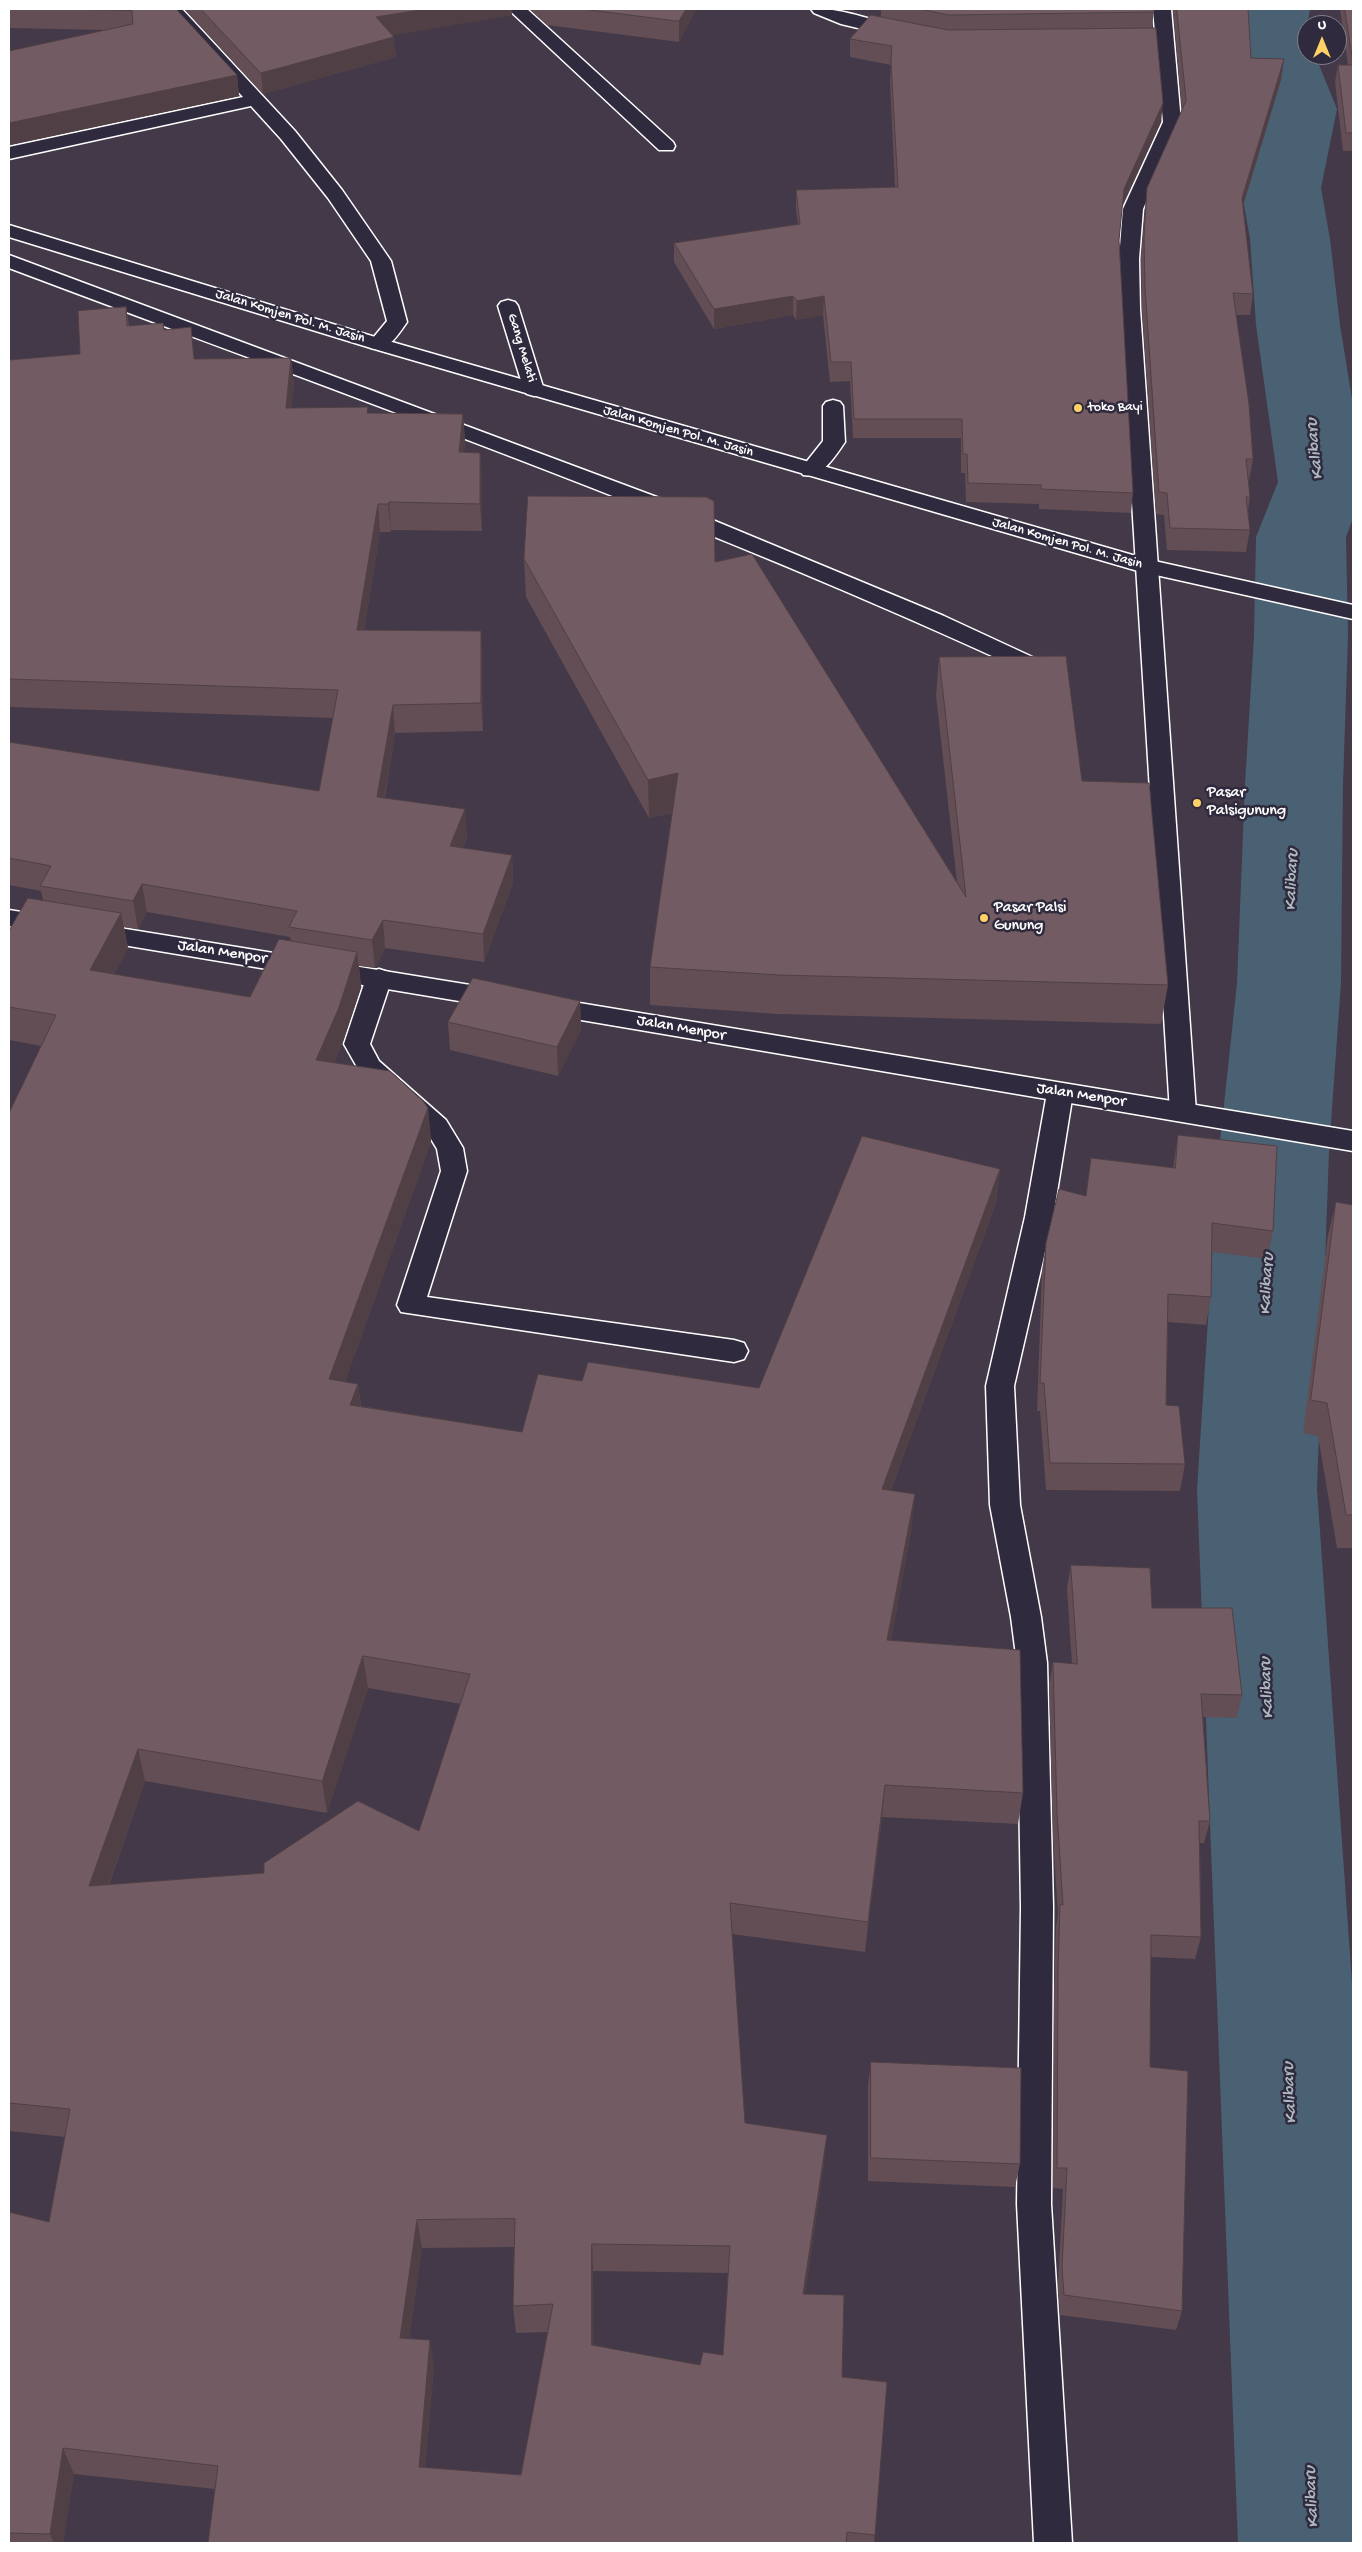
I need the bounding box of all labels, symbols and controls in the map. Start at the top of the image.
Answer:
north arrow [1297,15,1347,65]
text: U [1318,17,1326,34]
street label: Jalan Komjen Pol. M. Jasin [213,286,367,348]
street label: Gang Melati [503,312,539,384]
place label: toko Bayi [1088,400,1143,416]
marker: toko Bayi [1072,402,1084,414]
street label: Jalan Komjen Pol. M. Jasin [601,403,755,461]
water label: Kalibaru [1302,417,1330,481]
street label: Jalan Komjen Pol. M. Jasin [990,515,1144,573]
place label: Pasar Palsigunung [1207,784,1286,822]
marker: Pasar Palsigunung [1191,797,1203,809]
water label: Kalibaru [1281,849,1305,911]
place label: Pasar Palsi Gunung [994,899,1067,937]
marker: Pasar Palsi Gunung [978,912,990,924]
street label: Jalan Menpor [176,936,268,970]
street label: Jalan Menpor [635,1012,727,1046]
street label: Jalan Menpor [1035,1079,1127,1113]
water label: Kalibaru [1256,1252,1280,1316]
water label: Kalibaru [1256,1656,1280,1720]
water label: Kalibaru [1279,2061,1303,2125]
water label: Kalibaru [1301,2465,1325,2529]

